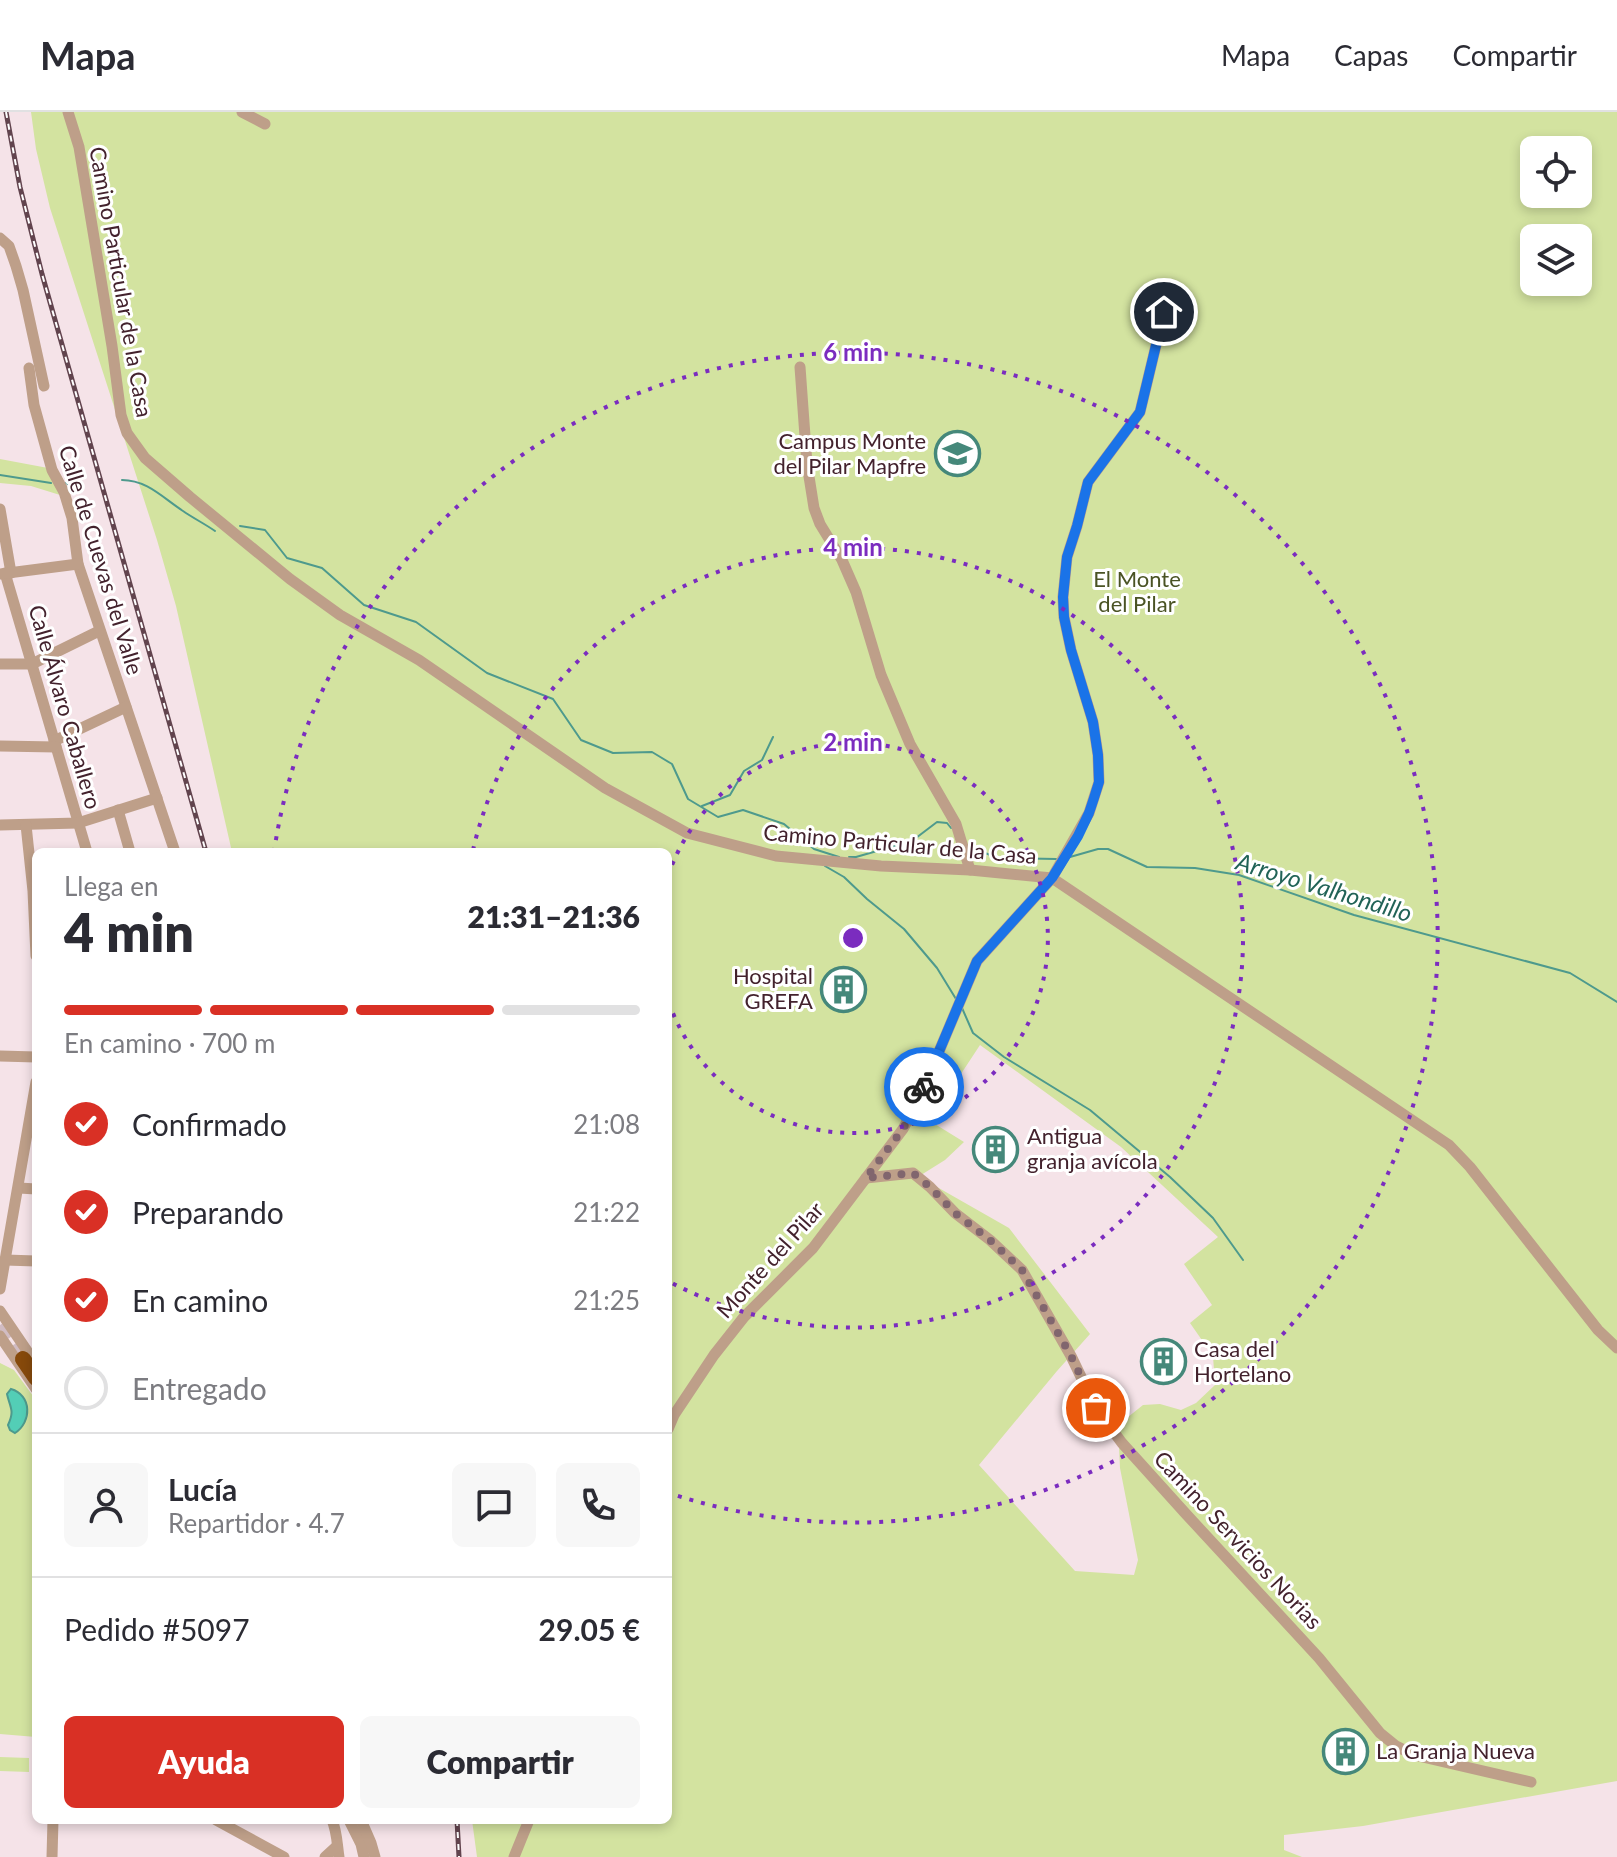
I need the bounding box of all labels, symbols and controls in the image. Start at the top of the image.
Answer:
text: Mapa [40,32,136,78]
text: Mapa [1221,38,1290,72]
text: Capas [1334,38,1408,72]
text: Compartir [1452,38,1577,72]
map controls [1520,136,1592,296]
button: locate [1520,136,1592,208]
street label: Camino Particular de la Casa [84,145,159,419]
button: layers [1520,224,1592,296]
pin [1130,278,1198,346]
icon: home [1142,290,1186,334]
text: 6 min [823,337,883,366]
place label: Campus Monte del Pilar Mapfre [773,427,926,479]
school or university icon: Campus Monte del Pilar Mapfre [933,430,981,478]
street label: Calle de Cuevas del Valle [54,442,149,678]
text: 4 min [823,532,883,561]
park label: El Monte del Pilar [1093,565,1181,617]
street label: Calle Álvaro Caballero [23,602,108,812]
text: 2 min [823,727,883,756]
street label: Camino Particular de la Casa [762,818,1038,869]
water label: Arroyo Valhondillo [1232,846,1416,927]
text: Llega en [64,870,159,902]
text: 21:31–21:36 [467,898,640,934]
text: 4 min [64,901,194,963]
centre of rings [839,924,867,952]
place label: Hospital GREFA [733,962,813,1014]
building icon: Hospital GREFA [820,965,868,1013]
text: En camino · 700 m [64,1027,275,1059]
courier [884,1047,964,1127]
icon: bike [902,1065,946,1109]
icon: check [64,1102,108,1146]
text: Confirmado [132,1106,287,1142]
text: 21:08 [573,1108,640,1140]
place label: Antigua granja avícola [1027,1122,1158,1174]
building icon: Antigua granja avícola [972,1125,1020,1173]
icon: check [64,1190,108,1234]
text: Preparando [132,1194,284,1230]
text: 21:22 [573,1196,640,1228]
street label: Monte del Pilar [710,1196,829,1323]
icon: check [64,1278,108,1322]
text: En camino [132,1282,268,1318]
text: 21:25 [573,1284,640,1316]
place label: Casa del Hortelano [1194,1335,1291,1387]
building icon: Casa del Hortelano [1139,1338,1187,1386]
text: Entregado [132,1370,267,1406]
pin [1062,1374,1130,1442]
icon: bag [1074,1386,1118,1430]
street label: Camino Servicios Norias [1149,1445,1328,1634]
button: person [64,1463,148,1547]
button: chat [452,1463,536,1547]
button: phone [556,1463,640,1547]
text: Lucía [168,1471,237,1507]
text: Repartidor · 4.7 [168,1507,345,1539]
text: Pedido #5097 [64,1611,250,1647]
text: 29.05 € [539,1611,640,1647]
button: Ayuda [64,1716,344,1808]
button: Compartir [360,1716,640,1808]
building icon: La Granja Nueva [1321,1727,1369,1775]
place label: La Granja Nueva [1376,1737,1535,1764]

